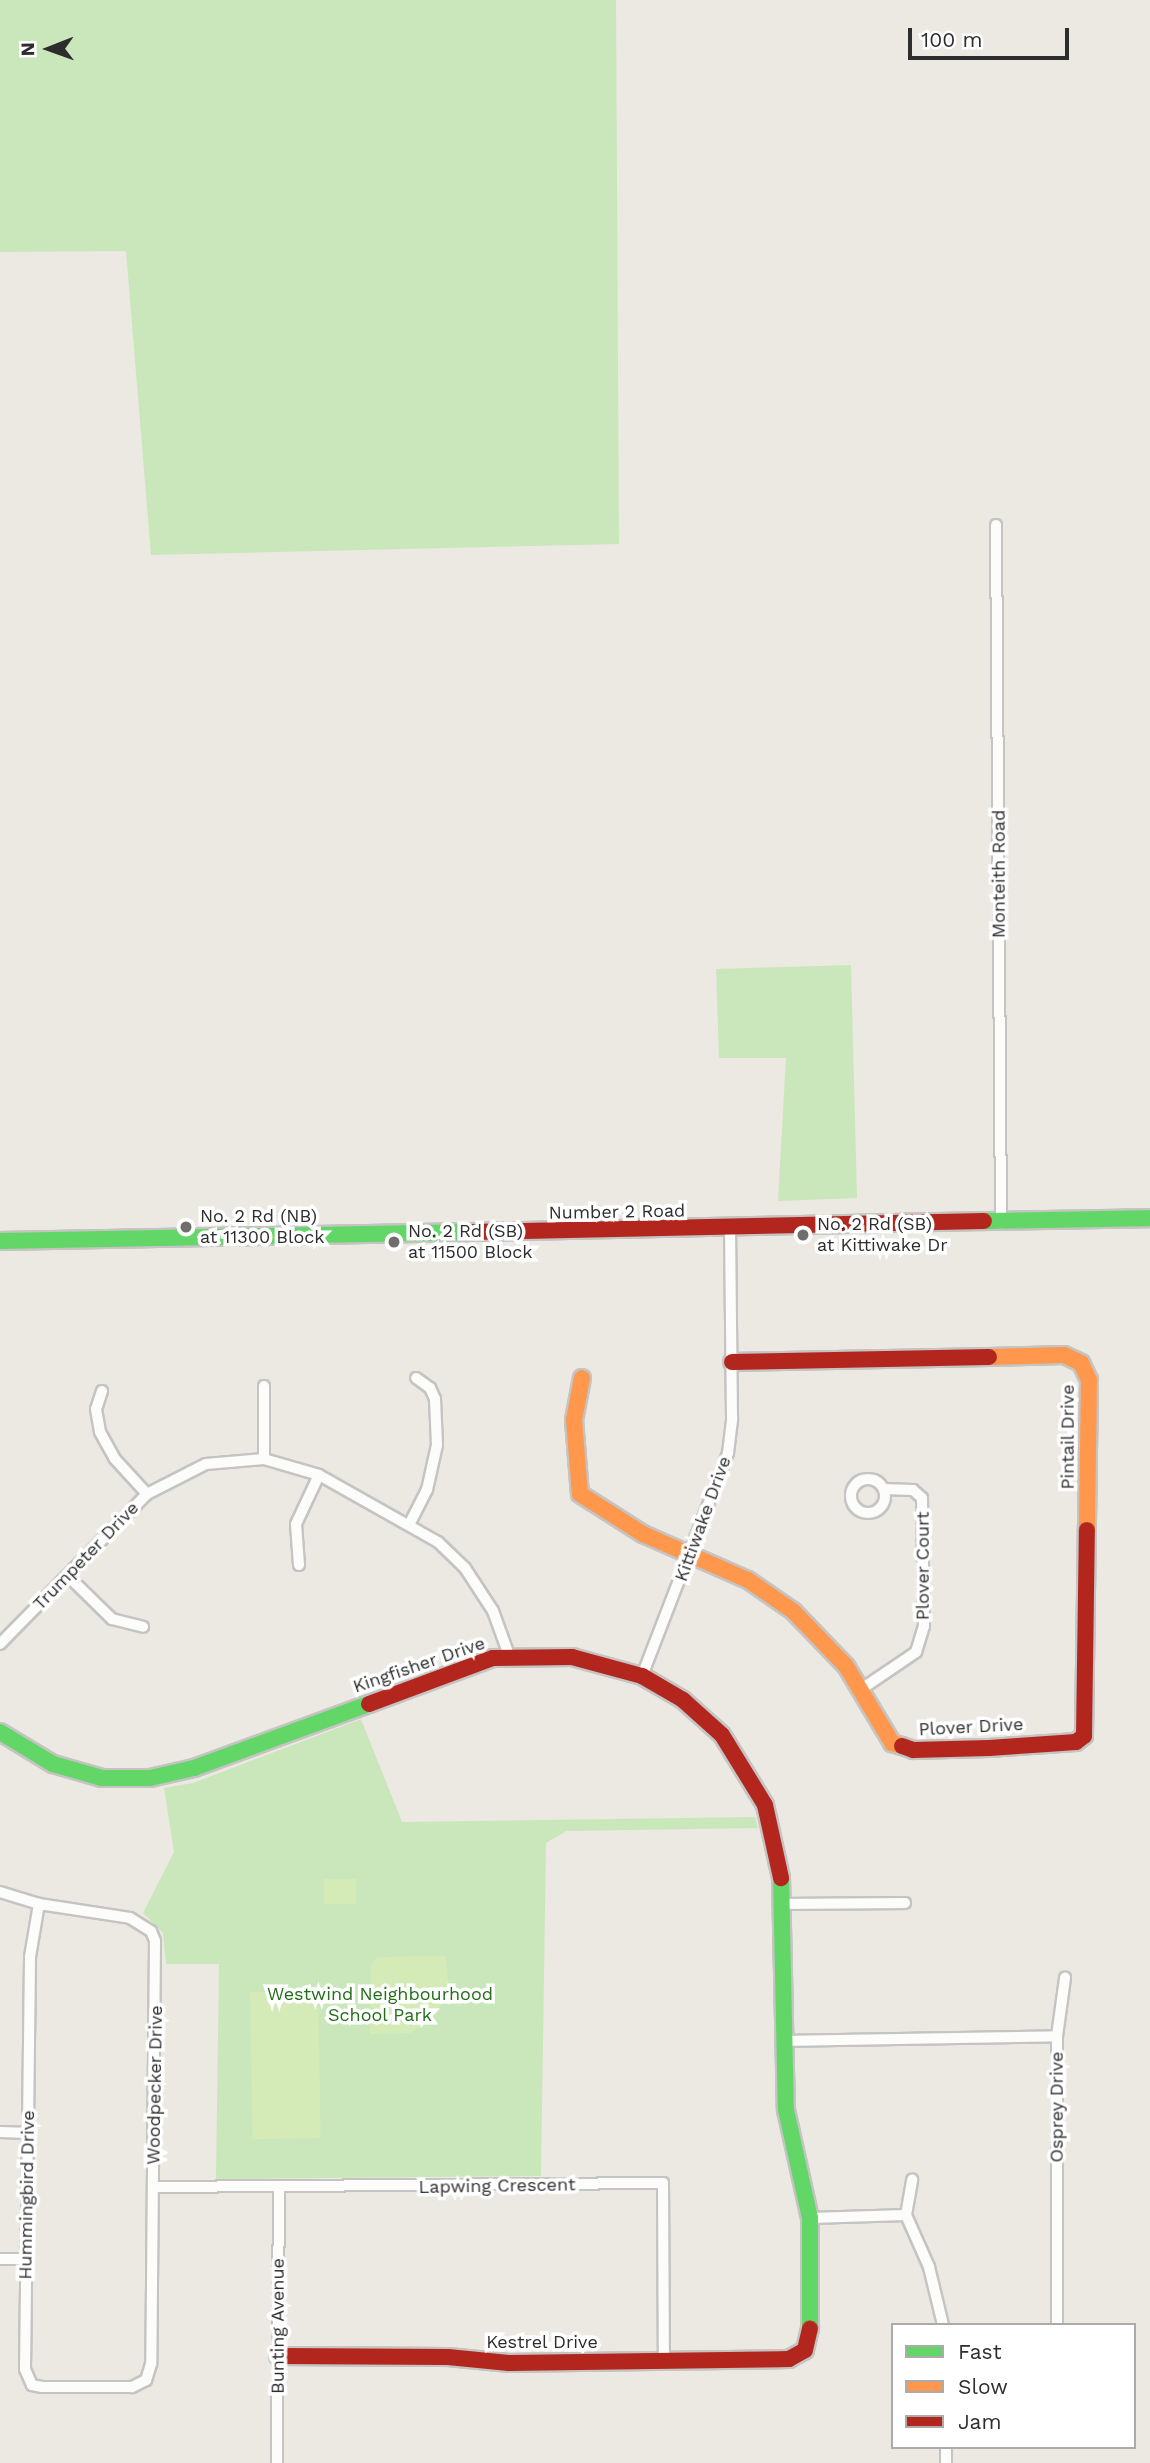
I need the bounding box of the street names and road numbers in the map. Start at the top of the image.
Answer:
street label: Monteith Road [988,810,1010,938]
street label: Number 2 Road [548,1200,686,1224]
street label: Pintail Drive [1057,1384,1079,1490]
street label: Kittiwake Drive [670,1454,736,1584]
street label: Trumpeter Drive [29,1497,143,1615]
street label: Plover Court [912,1511,934,1621]
street label: Kingfisher Drive [350,1632,488,1698]
street label: Plover Drive [918,1713,1024,1741]
street label: Woodpecker Drive [143,2005,167,2165]
street label: Osprey Drive [1046,2051,1068,2163]
street label: Hummingbird Drive [15,2110,39,2280]
street label: Lapwing Crescent [418,2174,576,2198]
street label: Bunting Avenue [267,2258,289,2394]
street label: Kestrel Drive [486,2331,598,2353]

